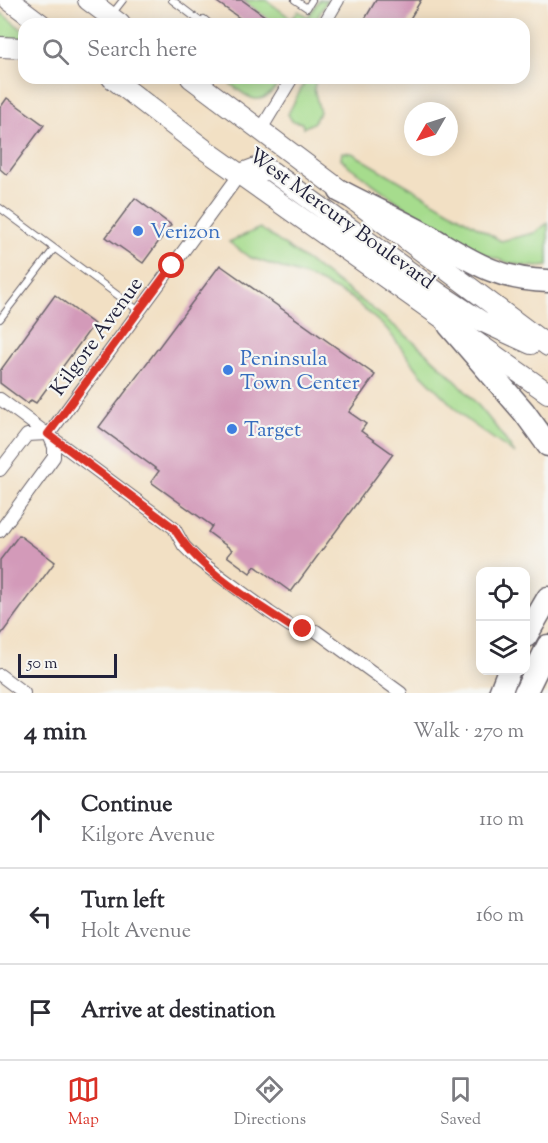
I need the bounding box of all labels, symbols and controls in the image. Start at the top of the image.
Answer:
search box [18,18,530,84]
icon: search [39,35,72,68]
text: Search here [87,35,197,67]
north arrow [404,102,458,156]
street label: West Mercury Boulevard [241,142,440,298]
place label: Verizon [150,218,220,248]
marker: Verizon [131,224,145,238]
route start [158,252,184,278]
street label: Kilgore Avenue [44,271,151,403]
place label: Peninsula Town Center [240,345,360,399]
marker: Peninsula Town Center [221,363,235,377]
place label: Target [244,416,301,446]
marker: Target [225,422,239,436]
map controls [476,567,530,675]
button: locate [476,567,530,621]
route end [289,615,315,641]
button: layers [476,621,530,675]
scale bar [18,651,117,678]
text: 50 m [27,653,58,676]
text: 4 min [24,714,87,751]
text: Walk · 270 m [413,718,524,747]
text: Continue [81,790,172,822]
icon: ahead [24,804,57,837]
text: 110 m [479,806,524,835]
text: Kilgore Avenue [81,822,215,851]
text: Turn left [81,886,164,918]
icon: left [24,900,57,933]
text: 160 m [476,902,524,931]
text: Holt Avenue [81,918,191,947]
icon: arrive [24,996,57,1029]
text: Arrive at destination [81,996,276,1028]
tab: Map [67,1073,100,1132]
tab: Directions [234,1073,306,1132]
tab: Saved [440,1073,481,1132]

